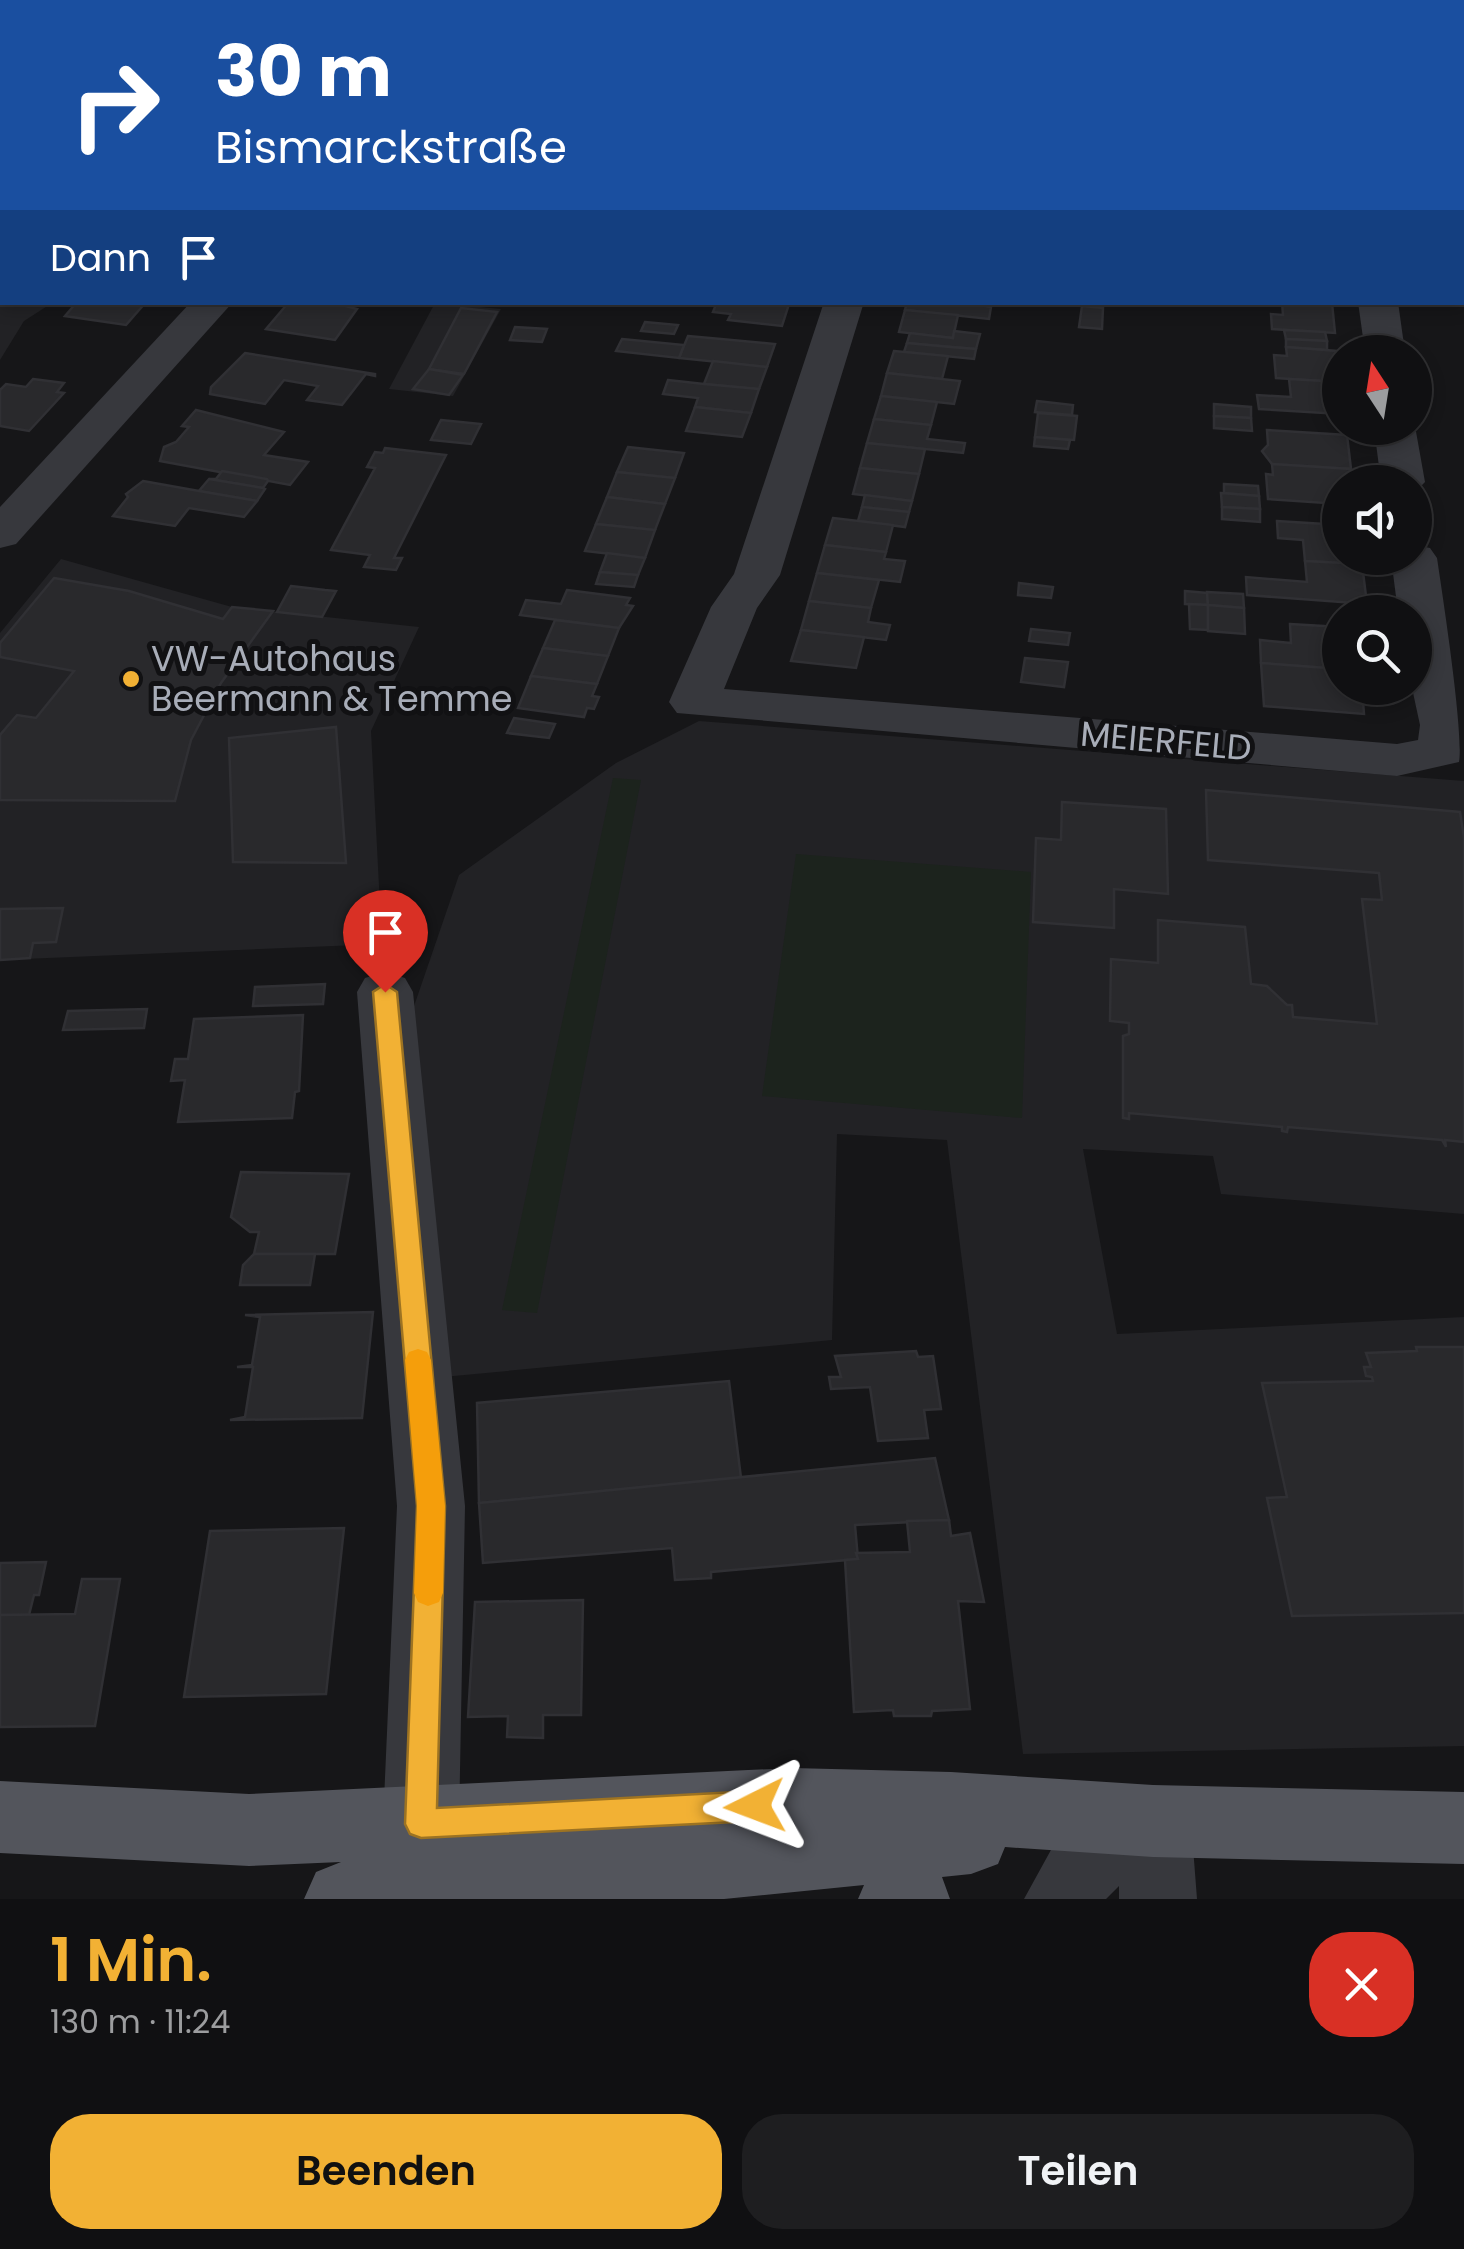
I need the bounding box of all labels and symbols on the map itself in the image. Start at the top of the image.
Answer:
north arrow [1322,335,1432,445]
place label: VW-Autohaus Beermann & Temme [151,634,512,723]
marker: VW-Autohaus Beermann & Temme [120,668,142,690]
street label: MEIERFELD [1079,709,1254,772]
pin [343,890,428,993]
position arrow [703,1754,807,1858]

